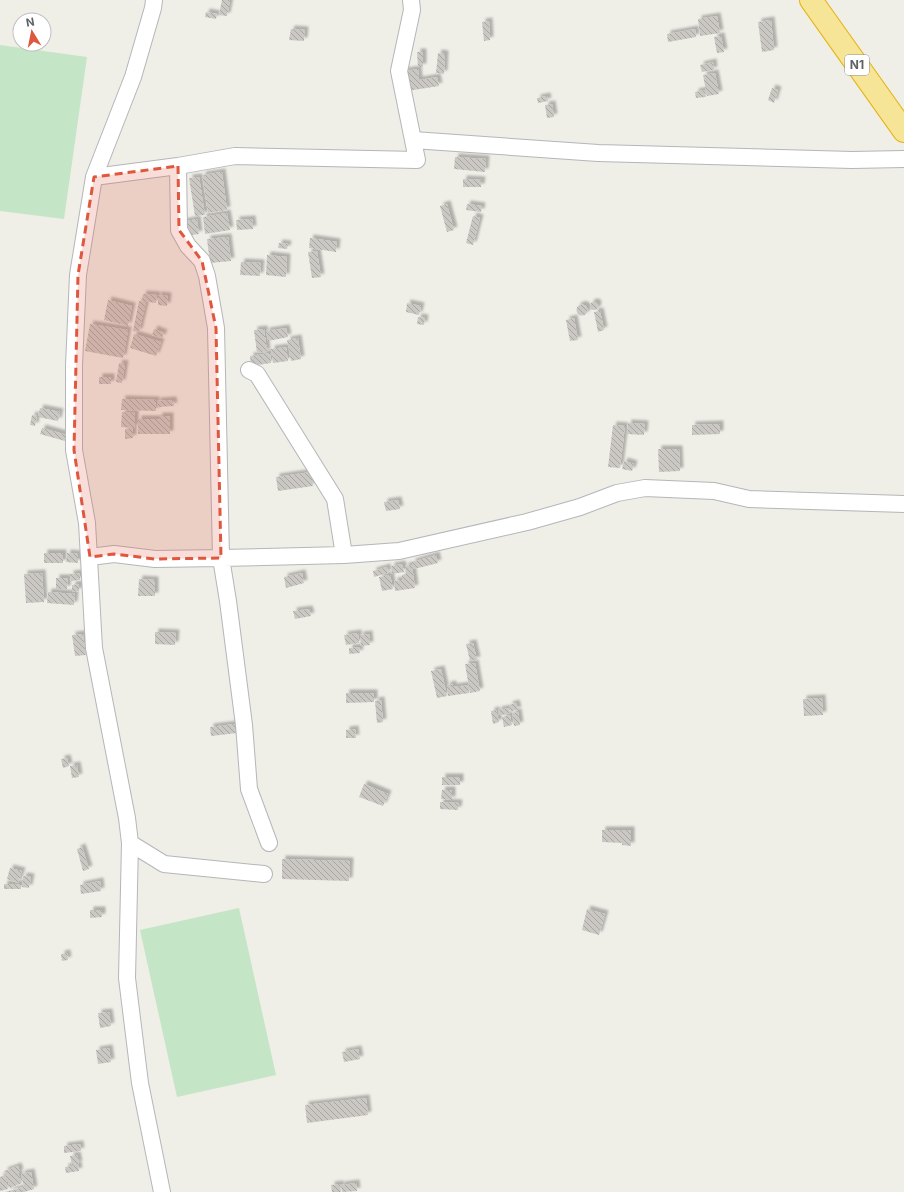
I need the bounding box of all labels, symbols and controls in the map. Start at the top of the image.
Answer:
north arrow [12,12,52,52]
text: N [25,15,36,30]
road number: N1 [845,55,869,75]

